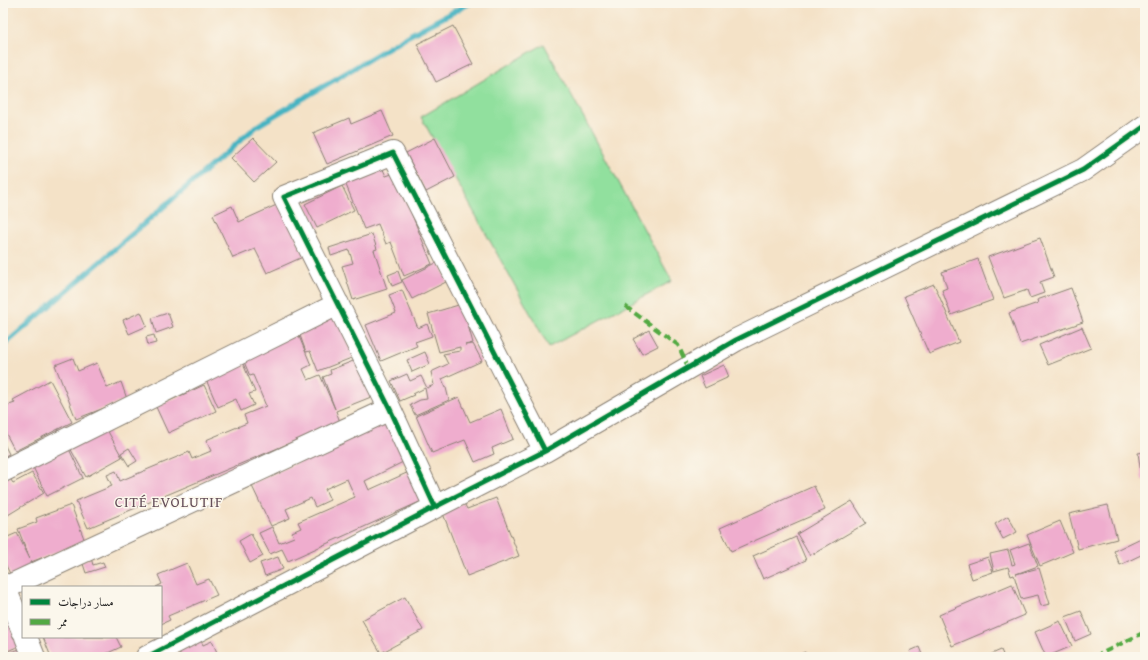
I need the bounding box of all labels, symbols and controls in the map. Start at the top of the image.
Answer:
district label: CITÉ EVOLUTIF [115,491,223,512]
legend [22,586,162,638]
text: مسار دراجات [58,593,114,610]
text: ممر [56,613,68,630]

